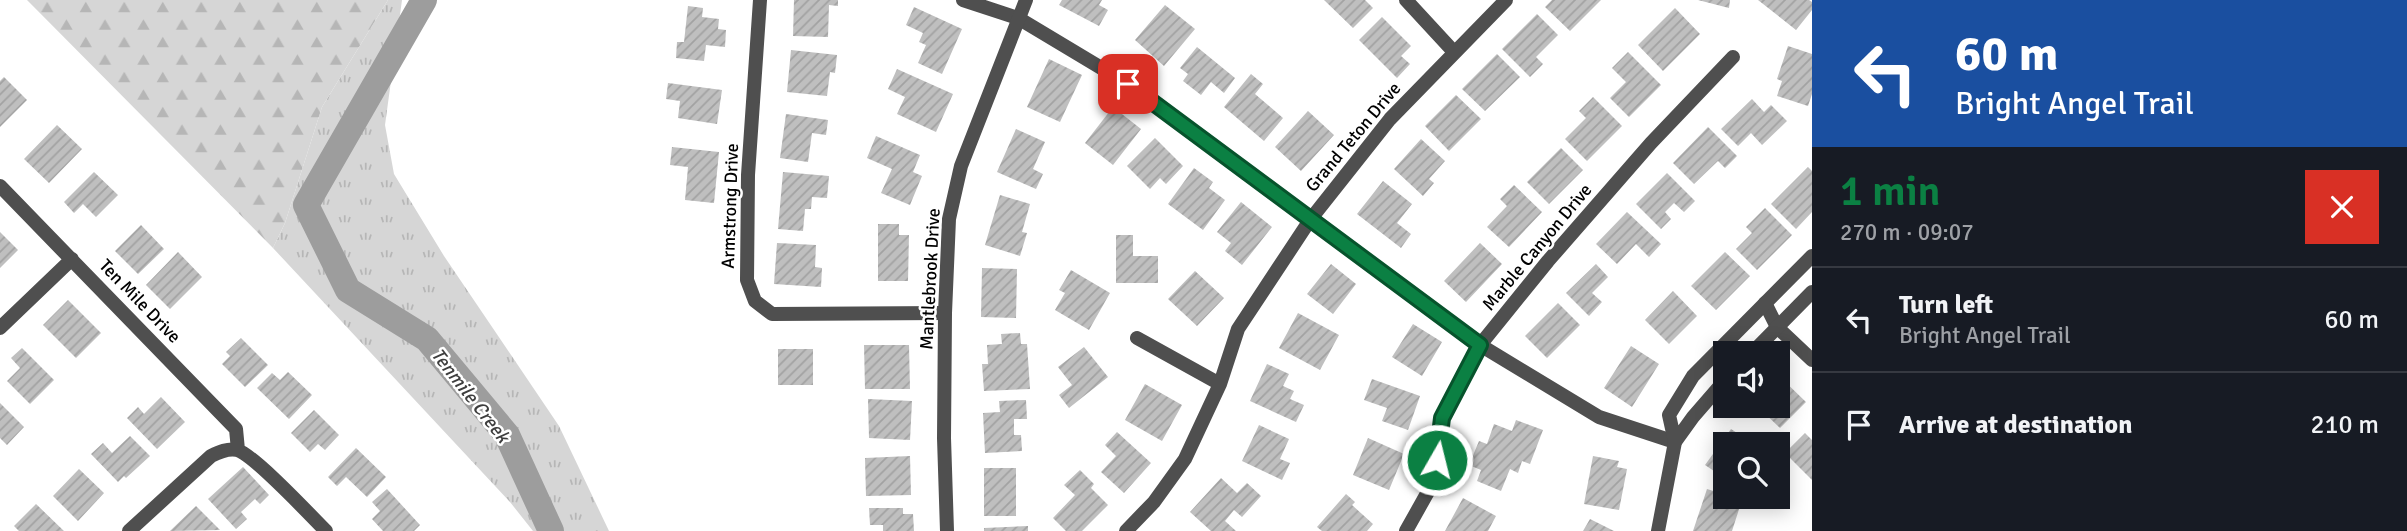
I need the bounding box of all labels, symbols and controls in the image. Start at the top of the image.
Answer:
text: 60 m [1955,24,2058,84]
icon: left [1840,28,1931,119]
pin [1098,54,1158,114]
icon: arrive [1109,65,1147,103]
street label: Grand Teton Drive [1301,78,1405,196]
text: Bright Angel Trail [1955,84,2194,123]
street label: Armstrong Drive [717,143,743,269]
text: 1 min [1840,166,1941,217]
button: close [2305,170,2379,244]
street label: Marble Canyon Drive [1478,179,1596,315]
street label: Mantlebrook Drive [915,208,945,350]
text: 270 m · 09:07 [1840,218,1974,247]
street label: Ten Mile Drive [95,255,185,347]
text: Turn left [1899,289,1993,321]
icon: left [1840,301,1878,339]
text: 60 m [2324,304,2379,336]
text: Bright Angel Trail [1899,321,2071,350]
map controls [1713,341,1790,509]
button: sound [1713,341,1790,418]
water label: Tenmile Creek [426,343,516,449]
icon: arrive [1840,406,1878,444]
text: Arrive at destination [1899,409,2132,441]
text: 210 m [2310,409,2379,441]
position arrow [1400,423,1474,497]
button: search [1713,432,1790,509]

